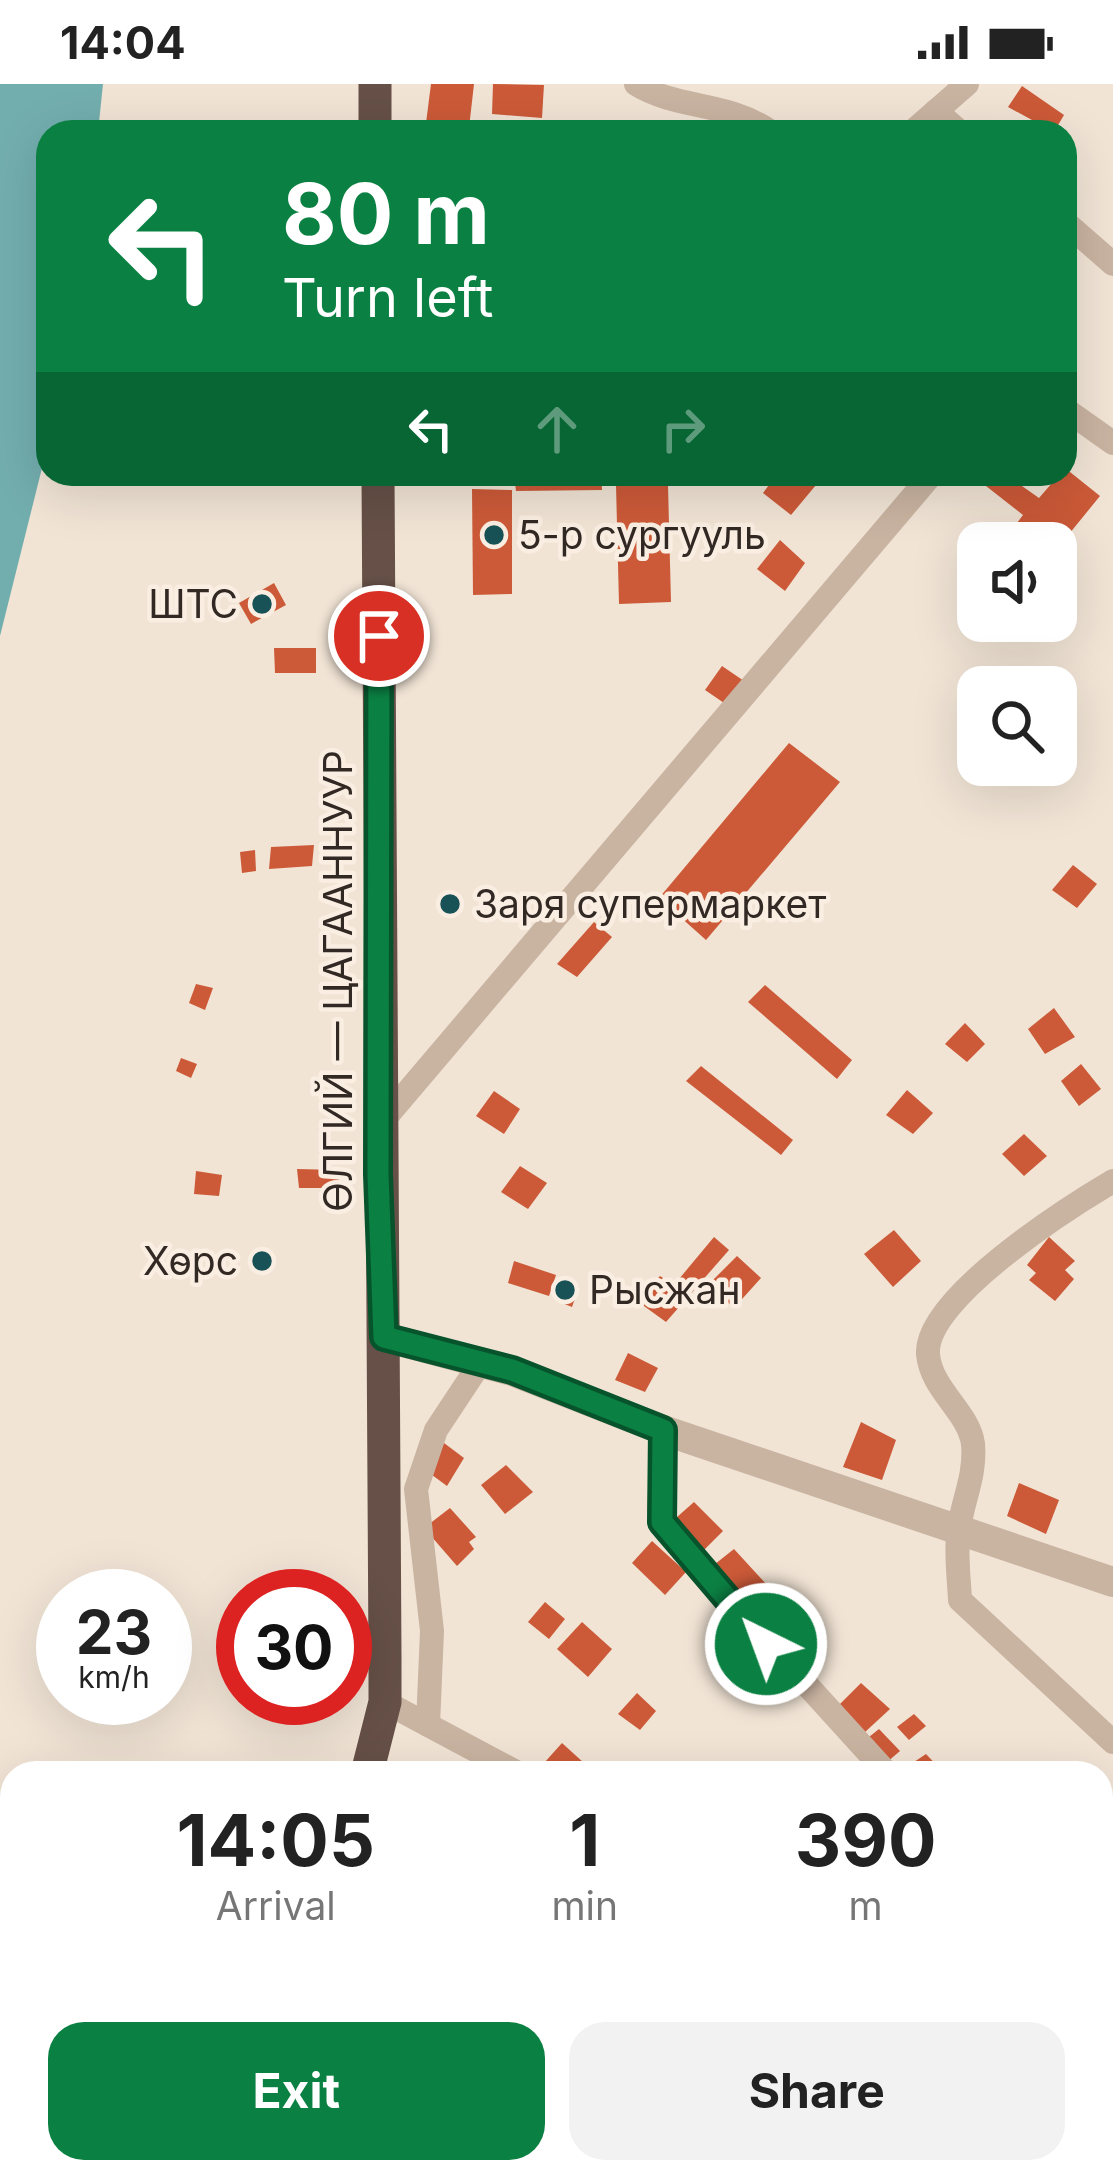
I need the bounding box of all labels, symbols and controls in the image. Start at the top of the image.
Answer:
text: 14:04 [60,15,186,70]
text: 80 m [282,163,490,264]
icon: left [84,168,240,324]
text: Turn left [282,265,493,330]
icon: left [398,396,464,462]
icon: ahead [524,396,590,462]
icon: right [650,396,716,462]
place label: 5-р сургууль [518,511,766,558]
marker: 5-р сургууль [481,522,507,548]
map controls [957,522,1077,786]
button: sound [957,522,1077,642]
place label: ШТС [148,580,238,627]
pin [328,585,430,687]
marker: ШТС [249,591,275,617]
icon: arrive [346,603,412,669]
button: search [957,666,1077,786]
street label: ӨЛГИЙ — ЦАГААННУУР [314,750,361,1212]
place label: Заря супермаркет [474,880,826,927]
marker: Заря супермаркет [437,891,463,917]
place label: Хөрс [143,1237,238,1284]
marker: Хөрс [249,1248,275,1274]
place label: Рысжан [589,1266,741,1313]
marker: Рысжан [552,1277,578,1303]
speed limit sign: 30 [216,1569,372,1725]
position arrow [703,1581,829,1707]
text: 23 [76,1596,152,1668]
text: km/h [78,1659,150,1695]
text: 14:05 [177,1796,375,1883]
text: 1 [569,1796,600,1883]
text: 390 [795,1796,936,1883]
text: Arrival [216,1882,336,1929]
text: min [551,1882,618,1929]
text: m [848,1882,883,1929]
button: Exit [48,2022,545,2160]
button: Share [569,2022,1065,2160]

